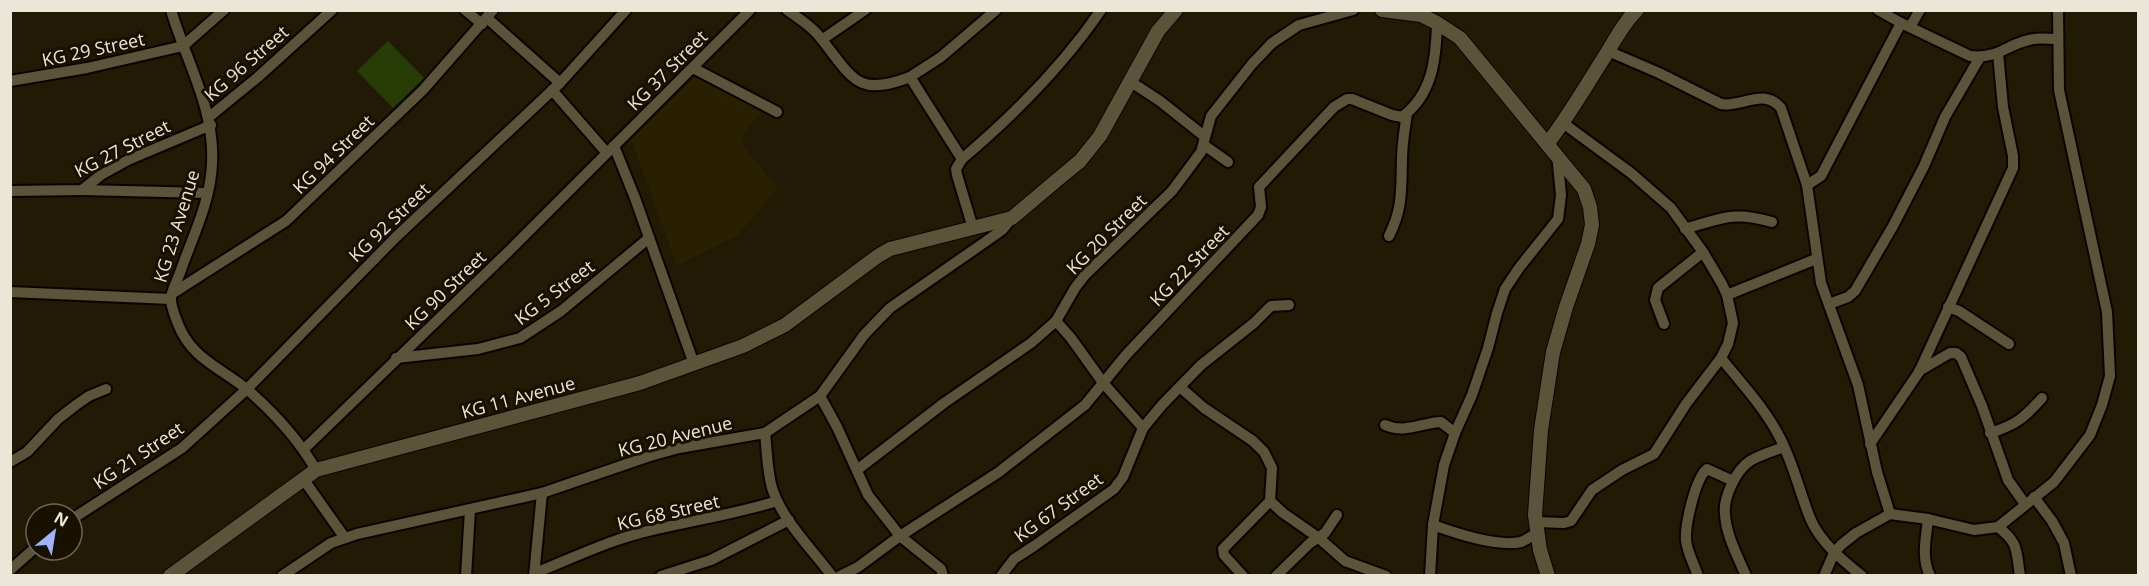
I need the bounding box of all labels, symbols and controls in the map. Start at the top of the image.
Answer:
street label: KG 96 Street [199,20,293,106]
street label: KG 37 Street [622,25,712,115]
street label: KG 29 Street [39,26,147,72]
street label: KG 94 Street [287,109,379,199]
street label: KG 27 Street [70,114,174,182]
street label: KG 23 Avenue [147,167,205,285]
street label: KG 92 Street [343,177,435,267]
street label: KG 20 Street [1061,189,1151,279]
street label: KG 22 Street [1144,219,1234,311]
street label: KG 90 Street [399,245,491,335]
street label: KG 5 Street [509,254,599,330]
street label: KG 11 Avenue [459,370,577,424]
street label: KG 20 Avenue [615,410,735,462]
street label: KG 21 Street [88,416,188,494]
street label: KG 67 Street [1009,467,1107,547]
street label: KG 68 Street [614,489,722,535]
north arrow [24,502,84,562]
text: N [50,506,73,532]

